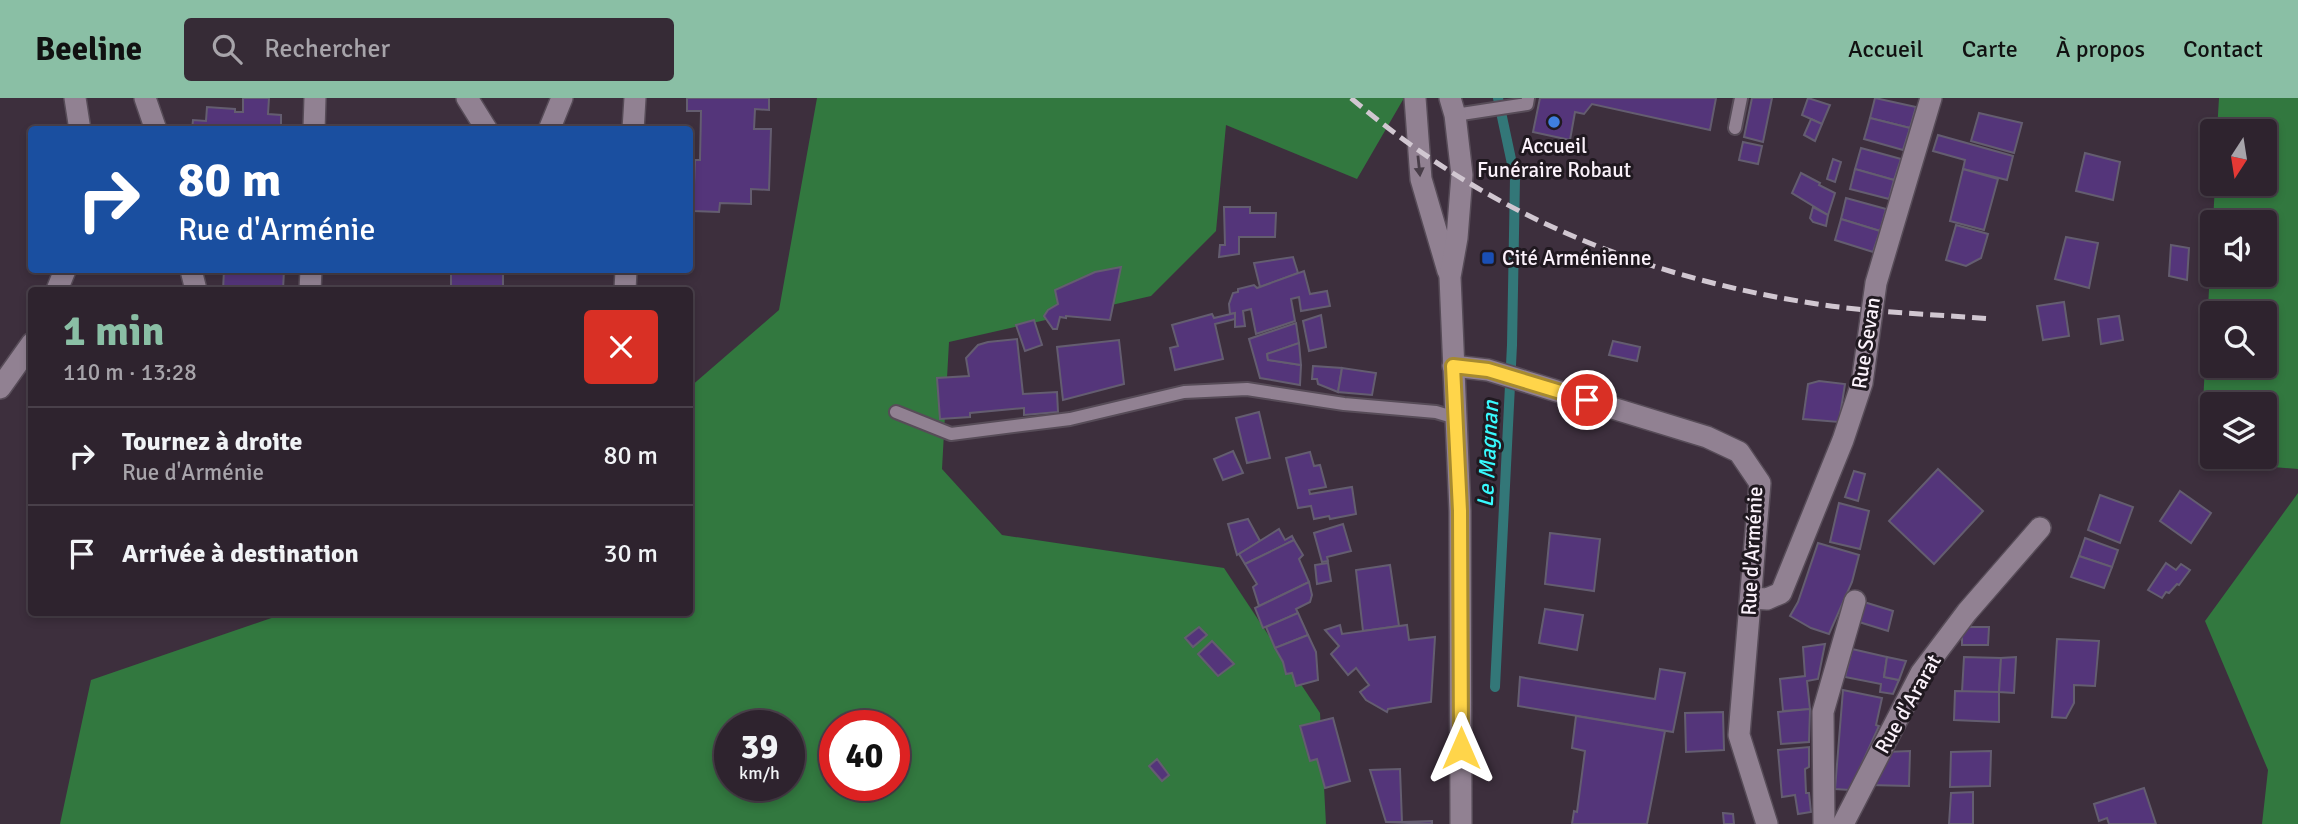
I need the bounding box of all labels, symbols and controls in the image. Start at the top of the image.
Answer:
search box [184,18,674,81]
text: Beeline [35,29,142,70]
icon: search [208,30,246,68]
text: Rechercher [264,33,390,65]
text: Accueil [1848,34,1924,64]
text: Carte [1962,34,2018,64]
text: À propos [2056,34,2145,64]
text: Contact [2183,34,2263,64]
marker: Accueil Funéraire Robaut [1546,114,1562,130]
north arrow [2200,119,2277,196]
map controls [2200,119,2277,469]
place label: Accueil Funéraire Robaut [1477,133,1631,183]
text: 80 m [178,150,281,210]
icon: right [63,154,154,245]
one-way arrow [1414,155,1425,177]
text: Rue d'Arménie [178,210,376,249]
button: sound [2200,210,2277,287]
place label: Cité Arménienne [1502,245,1651,271]
marker: Cité Arménienne [1480,250,1496,266]
street label: Rue Sevan [1846,295,1886,391]
button: search [2200,301,2277,378]
text: 1 min [63,306,164,357]
button: close [584,310,658,384]
text: 110 m · 13:28 [63,358,197,387]
pin [1557,370,1617,430]
icon: arrive [1568,381,1606,419]
button: layers [2200,392,2277,469]
water label: Le Magnan [1471,398,1505,508]
text: Tournez à droite [122,426,302,458]
icon: right [63,437,101,475]
text: 80 m [603,440,658,472]
text: Rue d'Arménie [122,458,264,487]
street label: Rue d'Arménie [1736,486,1768,616]
icon: arrive [63,535,101,573]
text: Arrivée à destination [122,538,359,570]
text: 30 m [603,538,658,570]
street label: Rue d'Ararat [1869,650,1947,758]
speed limit sign: 40 [819,710,910,801]
position arrow [1424,711,1498,785]
text: 39 [741,725,778,768]
text: km/h [739,762,780,784]

